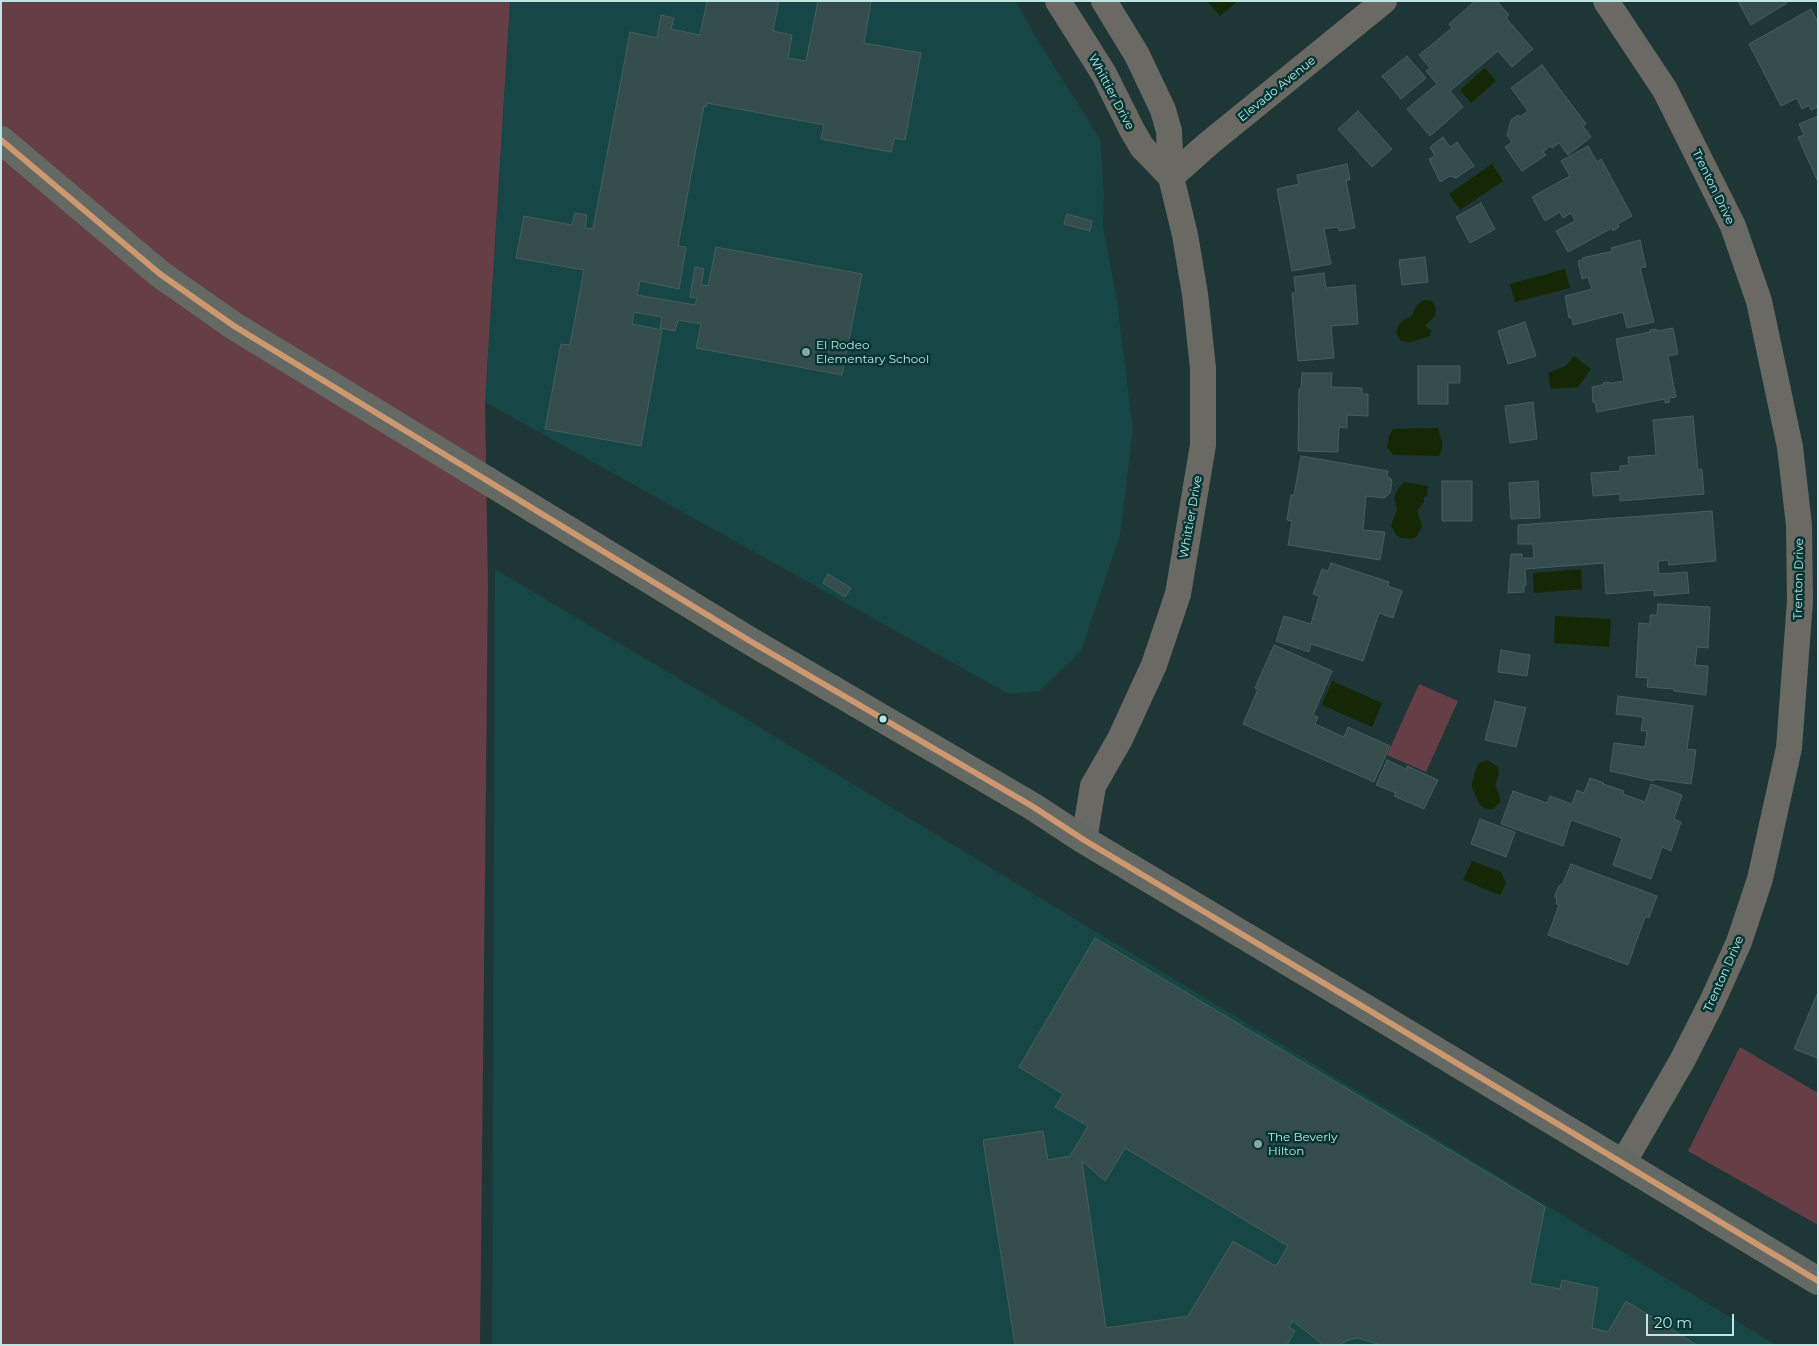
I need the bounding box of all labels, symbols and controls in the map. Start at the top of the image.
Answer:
street label: Whittier Drive [1085,52,1137,132]
street label: Elevado Avenue [1235,53,1319,125]
street label: Trenton Drive [1689,147,1737,227]
place label: El Rodeo Elementary School [816,338,929,366]
marker: El Rodeo Elementary School [800,346,812,358]
street label: Whittier Drive [1177,474,1205,560]
street label: Trenton Drive [1791,538,1807,620]
unlabelled marker [878,714,888,724]
street label: Trenton Drive [1701,934,1747,1014]
place label: The Beverly Hilton [1268,1130,1338,1158]
marker: The Beverly Hilton [1252,1138,1264,1150]
scale bar [1649,1304,1736,1336]
text: 20 m [1654,1313,1692,1332]

